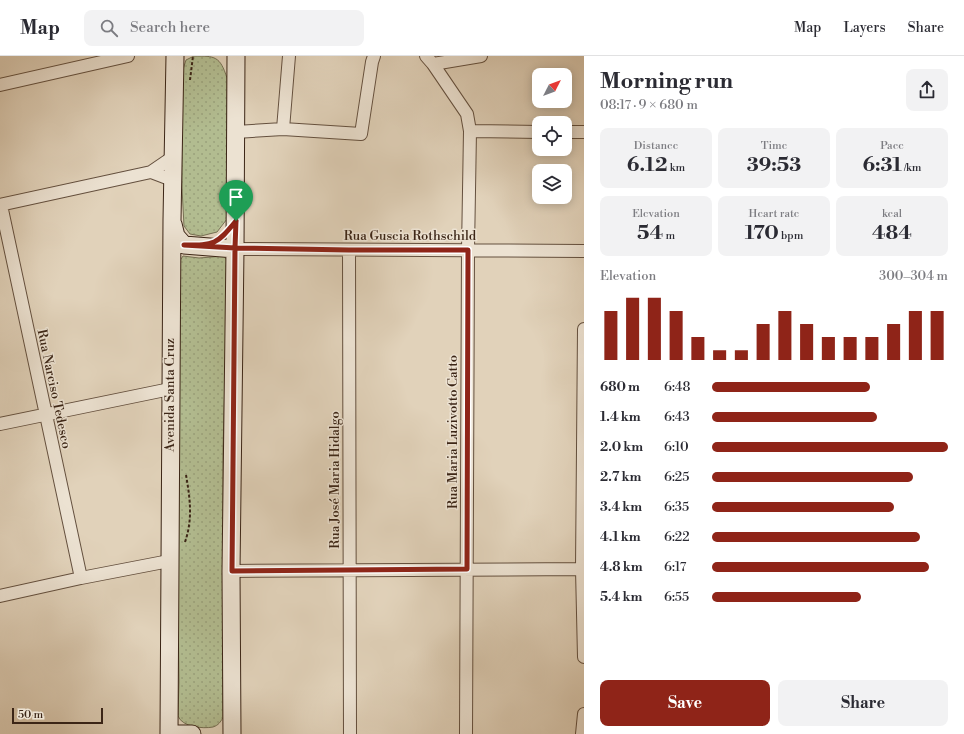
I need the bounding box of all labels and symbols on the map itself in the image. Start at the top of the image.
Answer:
north arrow [532,68,572,108]
pin [219,180,253,221]
street label: Rua Guscia Rothschild [344,228,477,244]
street label: Rua Narciso Tedesco [34,328,74,450]
street label: Avenida Santa Cruz [162,338,178,453]
street label: Rua Maria Luzivotto Catto [445,355,461,509]
street label: Rua José Maria Hidalgo [327,411,343,549]
scale bar [12,706,103,725]

